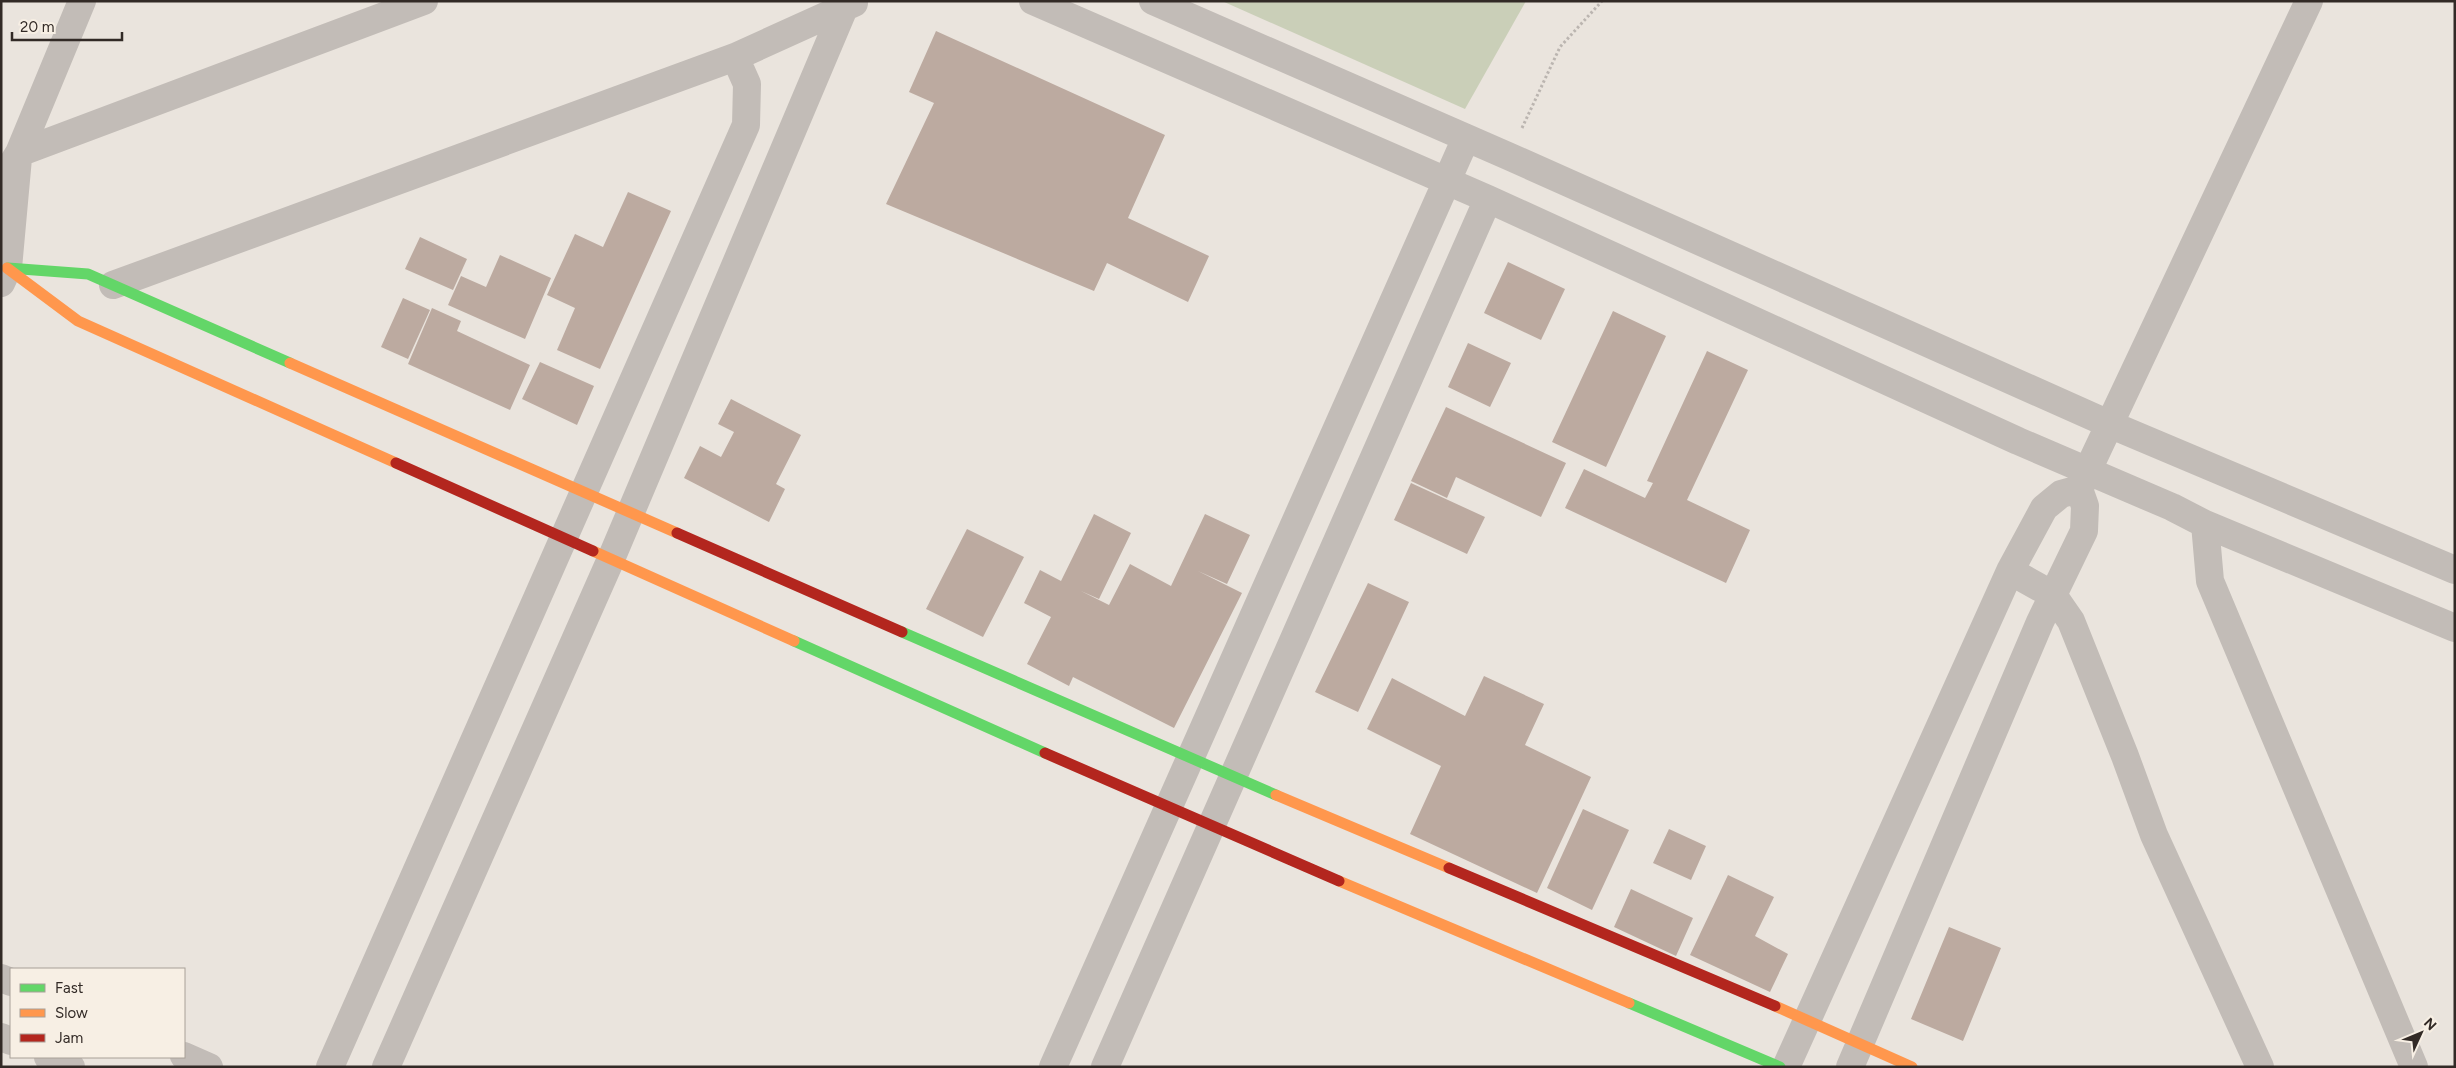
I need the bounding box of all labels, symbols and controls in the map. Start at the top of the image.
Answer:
scale bar [12,10,122,42]
text: 20 m [20,18,54,36]
legend [10,968,185,1058]
text: Fast [55,979,84,997]
text: Slow [55,1004,88,1022]
north arrow [2396,1008,2446,1058]
text: N [2420,1015,2440,1034]
text: Jam [55,1029,83,1047]

